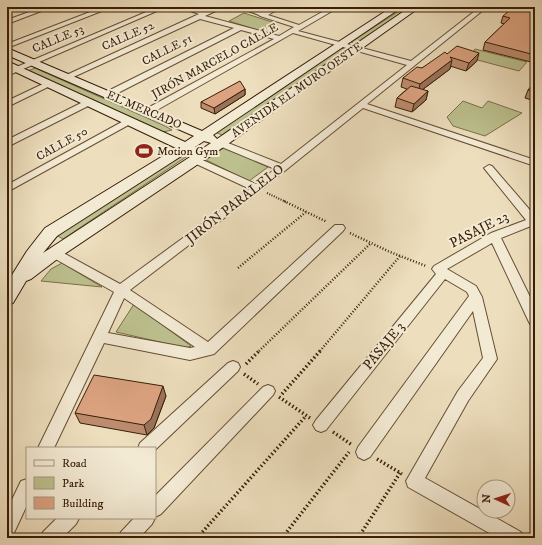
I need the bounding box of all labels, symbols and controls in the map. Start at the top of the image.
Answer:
street label: CALLE 52 [99,18,157,54]
street label: JIRÓN MARCELO CALLE [148,20,281,103]
street label: CALLE 53 [30,21,86,57]
street label: CALLE 51 [139,31,195,69]
street label: AVENIDA EL MURO OESTE [228,39,366,141]
street label: EL MERCADO [104,87,184,133]
street label: CALLE 50 [34,124,90,164]
sports icon: Motion Gym [134,141,154,161]
place label: Motion Gym [157,144,218,159]
street label: JIRÓN PARALELO [181,160,288,249]
street label: PASAJE 23 [447,208,511,252]
street label: PASAJE 3 [359,318,409,374]
legend [26,447,156,519]
text: Road [62,456,87,471]
text: Park [62,476,84,491]
north arrow [476,479,516,519]
text: N [480,494,494,503]
text: Building [62,496,103,511]

